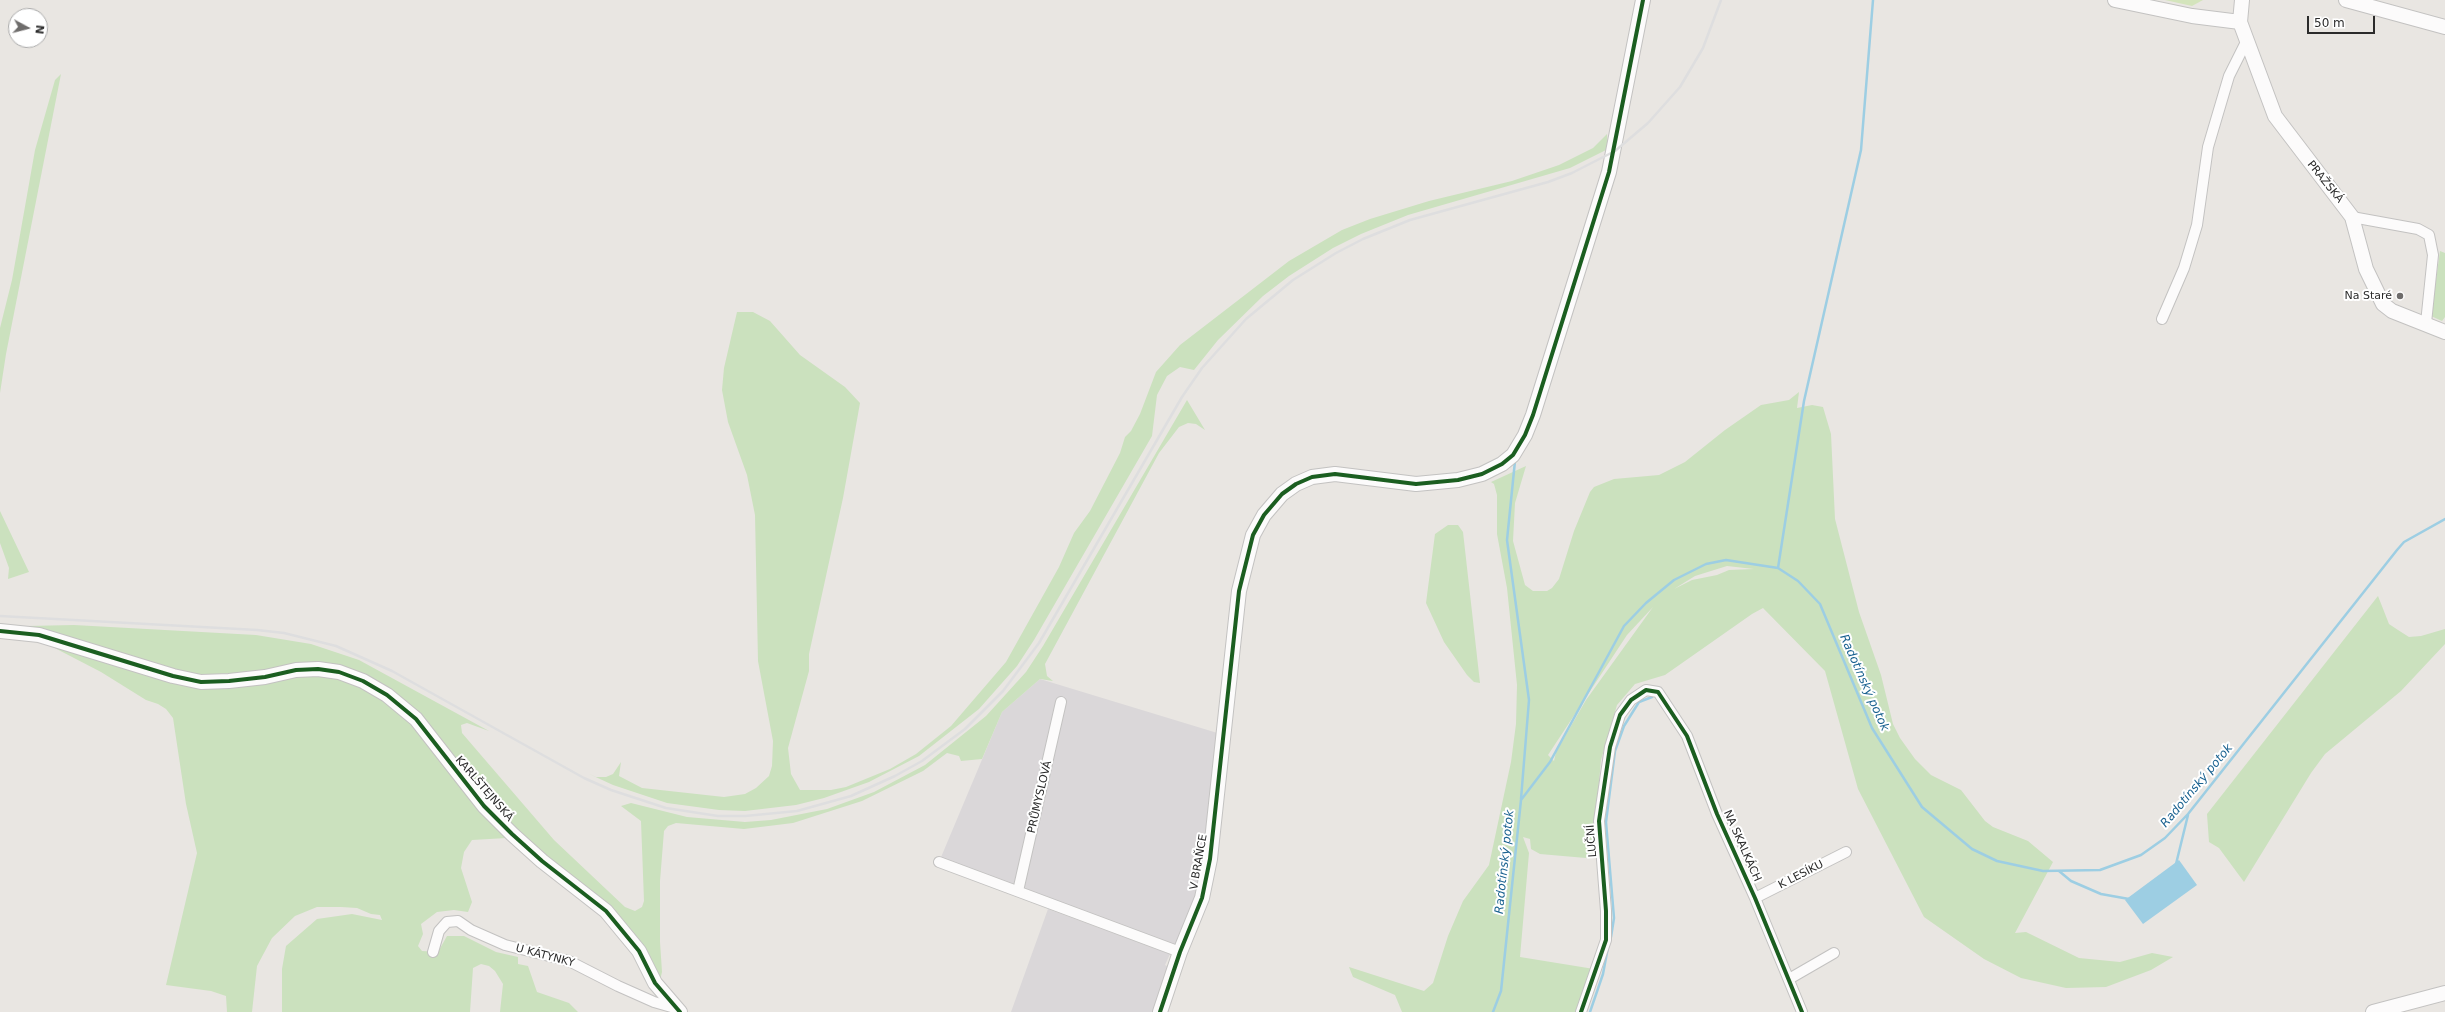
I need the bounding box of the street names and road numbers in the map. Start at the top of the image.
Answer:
street label: PRAŽSKÁ [2304,158,2346,206]
street label: KARLŠTEJNSKÁ [452,754,516,824]
street label: PRŮMYSLOVÁ [1025,759,1055,835]
street label: NA SKALKÁCH [1720,808,1764,884]
street label: LUČNÍ [1584,824,1600,858]
street label: V BRAŇCE [1188,833,1210,891]
street label: K LESÍKU [1776,858,1826,892]
street label: U KÁTYNKY [514,942,576,970]

